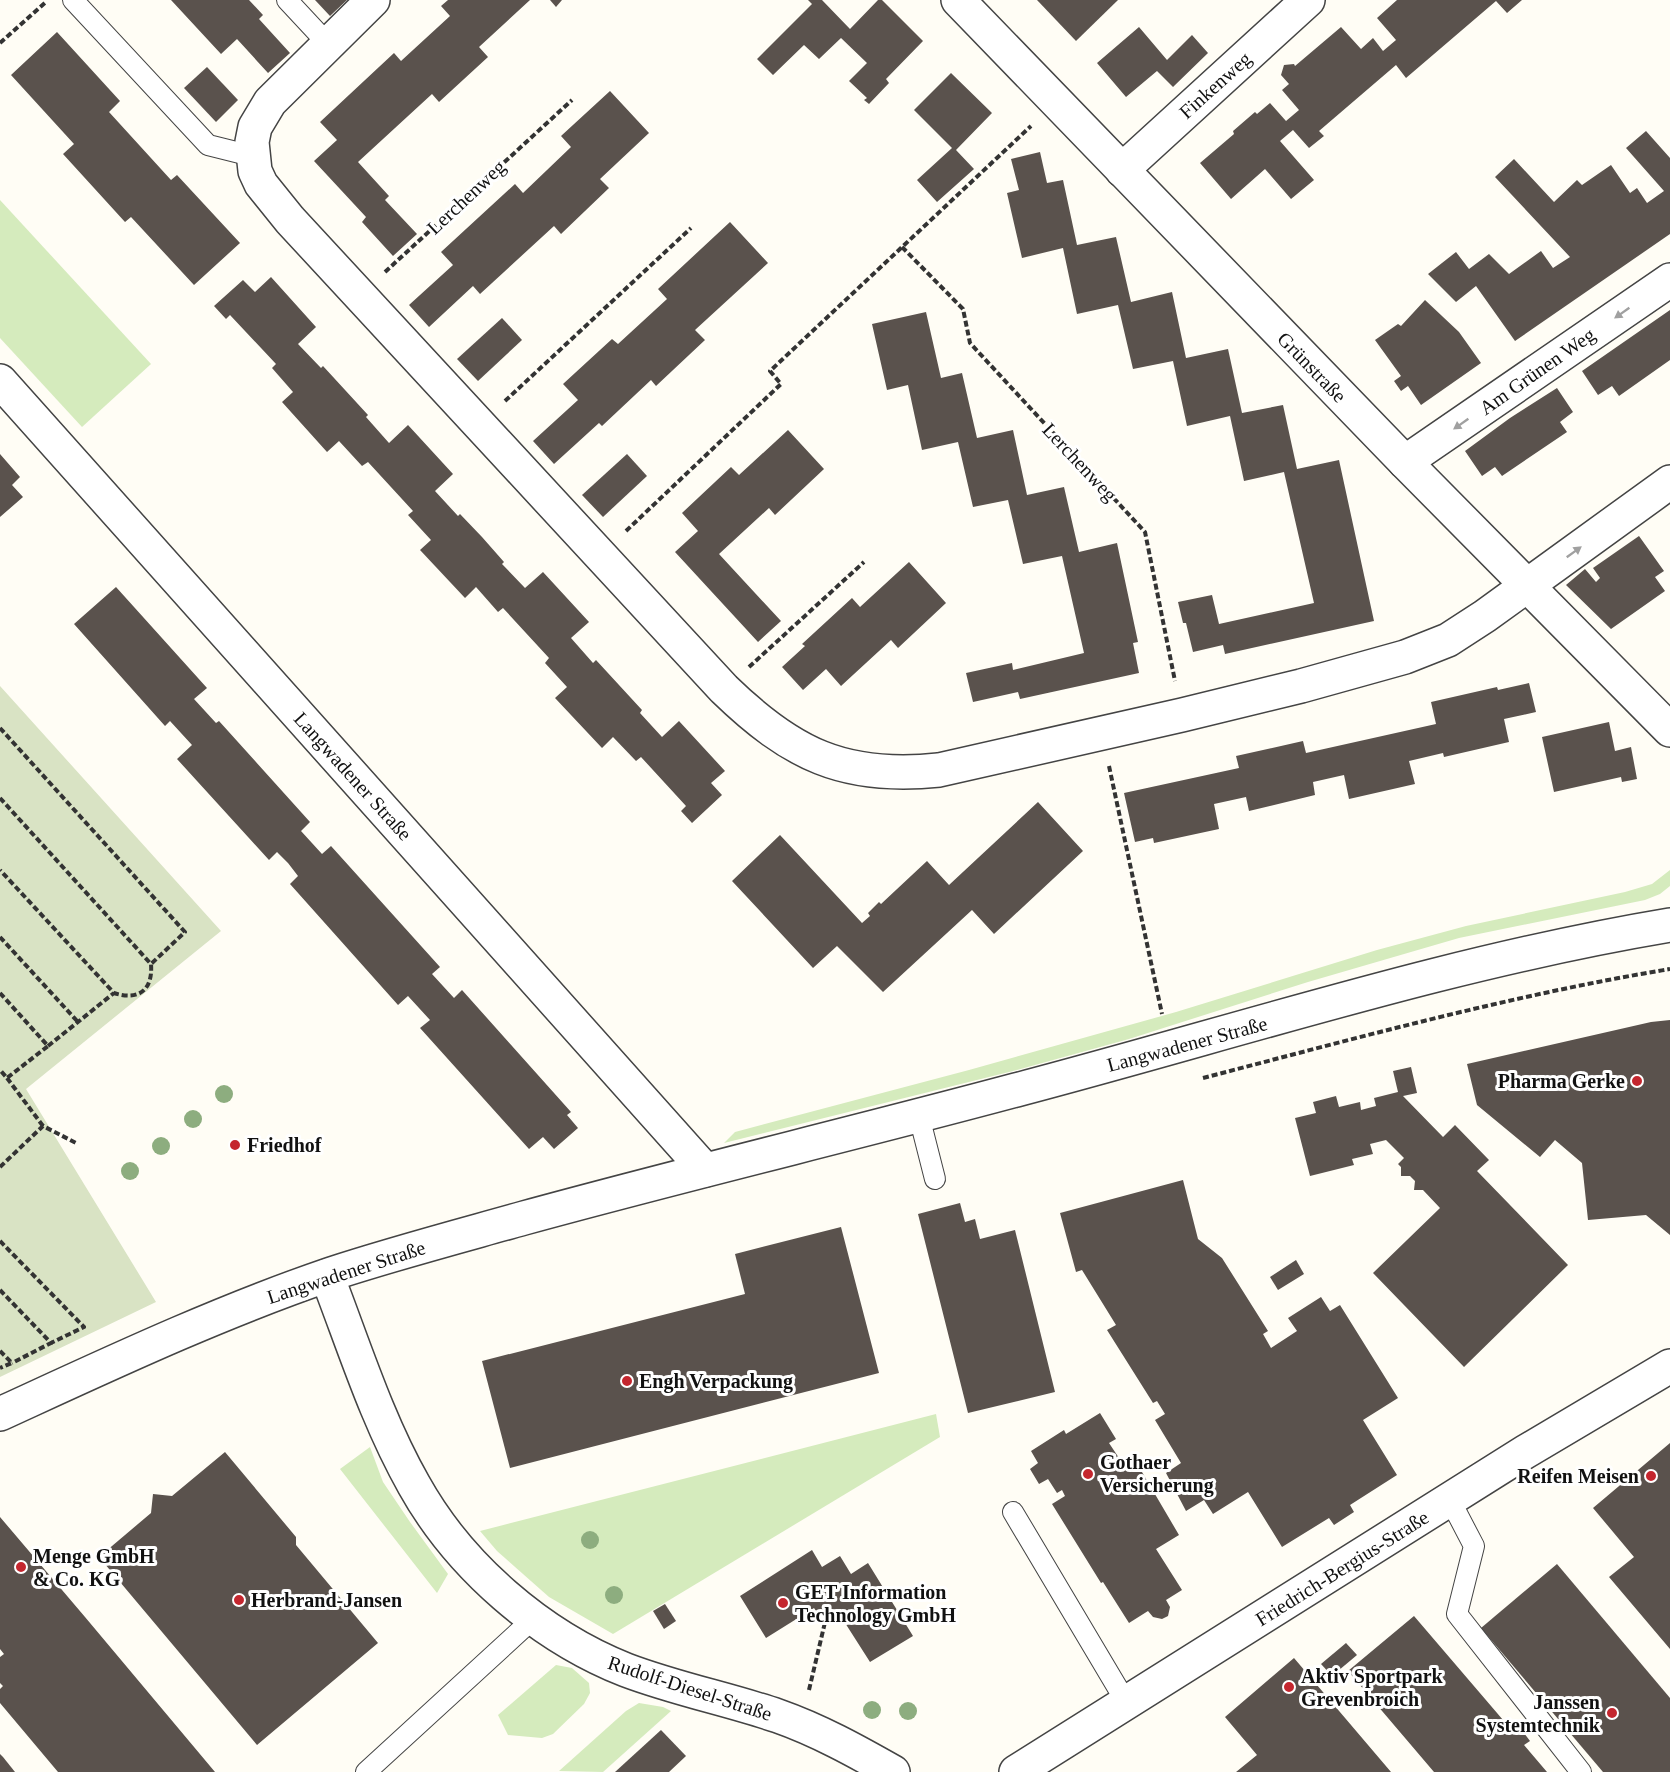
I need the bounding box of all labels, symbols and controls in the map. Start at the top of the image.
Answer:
street label: Finkenweg [1175,47,1256,124]
street label: Lerchenweg [422,155,510,239]
one-way arrow [1614,307,1630,319]
street label: Am Grünen Weg [1475,323,1599,420]
street label: Grünstraße [1273,327,1351,407]
street label: Lerchenweg [1038,418,1122,506]
one-way arrow [1453,418,1469,429]
one-way arrow [1567,547,1582,559]
street label: Langwadener Straße [289,707,416,845]
street label: Langwadener Straße [1105,1012,1270,1077]
place label: Pharma Gerke [1498,1070,1625,1092]
marker: Pharma Gerke [1630,1074,1644,1088]
place label: Friedhof [247,1134,322,1156]
marker: Friedhof [228,1138,242,1152]
street label: Langwadener Straße [264,1236,428,1309]
place label: Engh Verpackung [639,1370,793,1393]
marker: Engh Verpackung [620,1374,634,1388]
place label: Gothaer Versicherung [1100,1451,1214,1497]
place label: Reifen Meisen [1517,1465,1639,1487]
marker: Gothaer Versicherung [1081,1467,1095,1481]
marker: Reifen Meisen [1644,1469,1658,1483]
street label: Friedrich-Bergius-Straße [1252,1506,1433,1631]
place label: Menge GmbH & Co. KG [33,1545,155,1590]
marker: Menge GmbH & Co. KG [14,1560,28,1574]
place label: GET Information Technology GmbH [795,1581,956,1627]
place label: Herbrand-Jansen [251,1589,402,1611]
marker: Herbrand-Jansen [232,1593,246,1607]
marker: GET Information Technology GmbH [776,1596,790,1610]
street label: Rudolf-Diesel-Straße [605,1651,775,1725]
place label: Aktiv Sportpark Grevenbroich [1301,1665,1444,1710]
marker: Aktiv Sportpark Grevenbroich [1282,1680,1296,1694]
place label: Janssen Systemtechnik [1476,1691,1601,1737]
marker: Janssen Systemtechnik [1605,1706,1619,1720]

